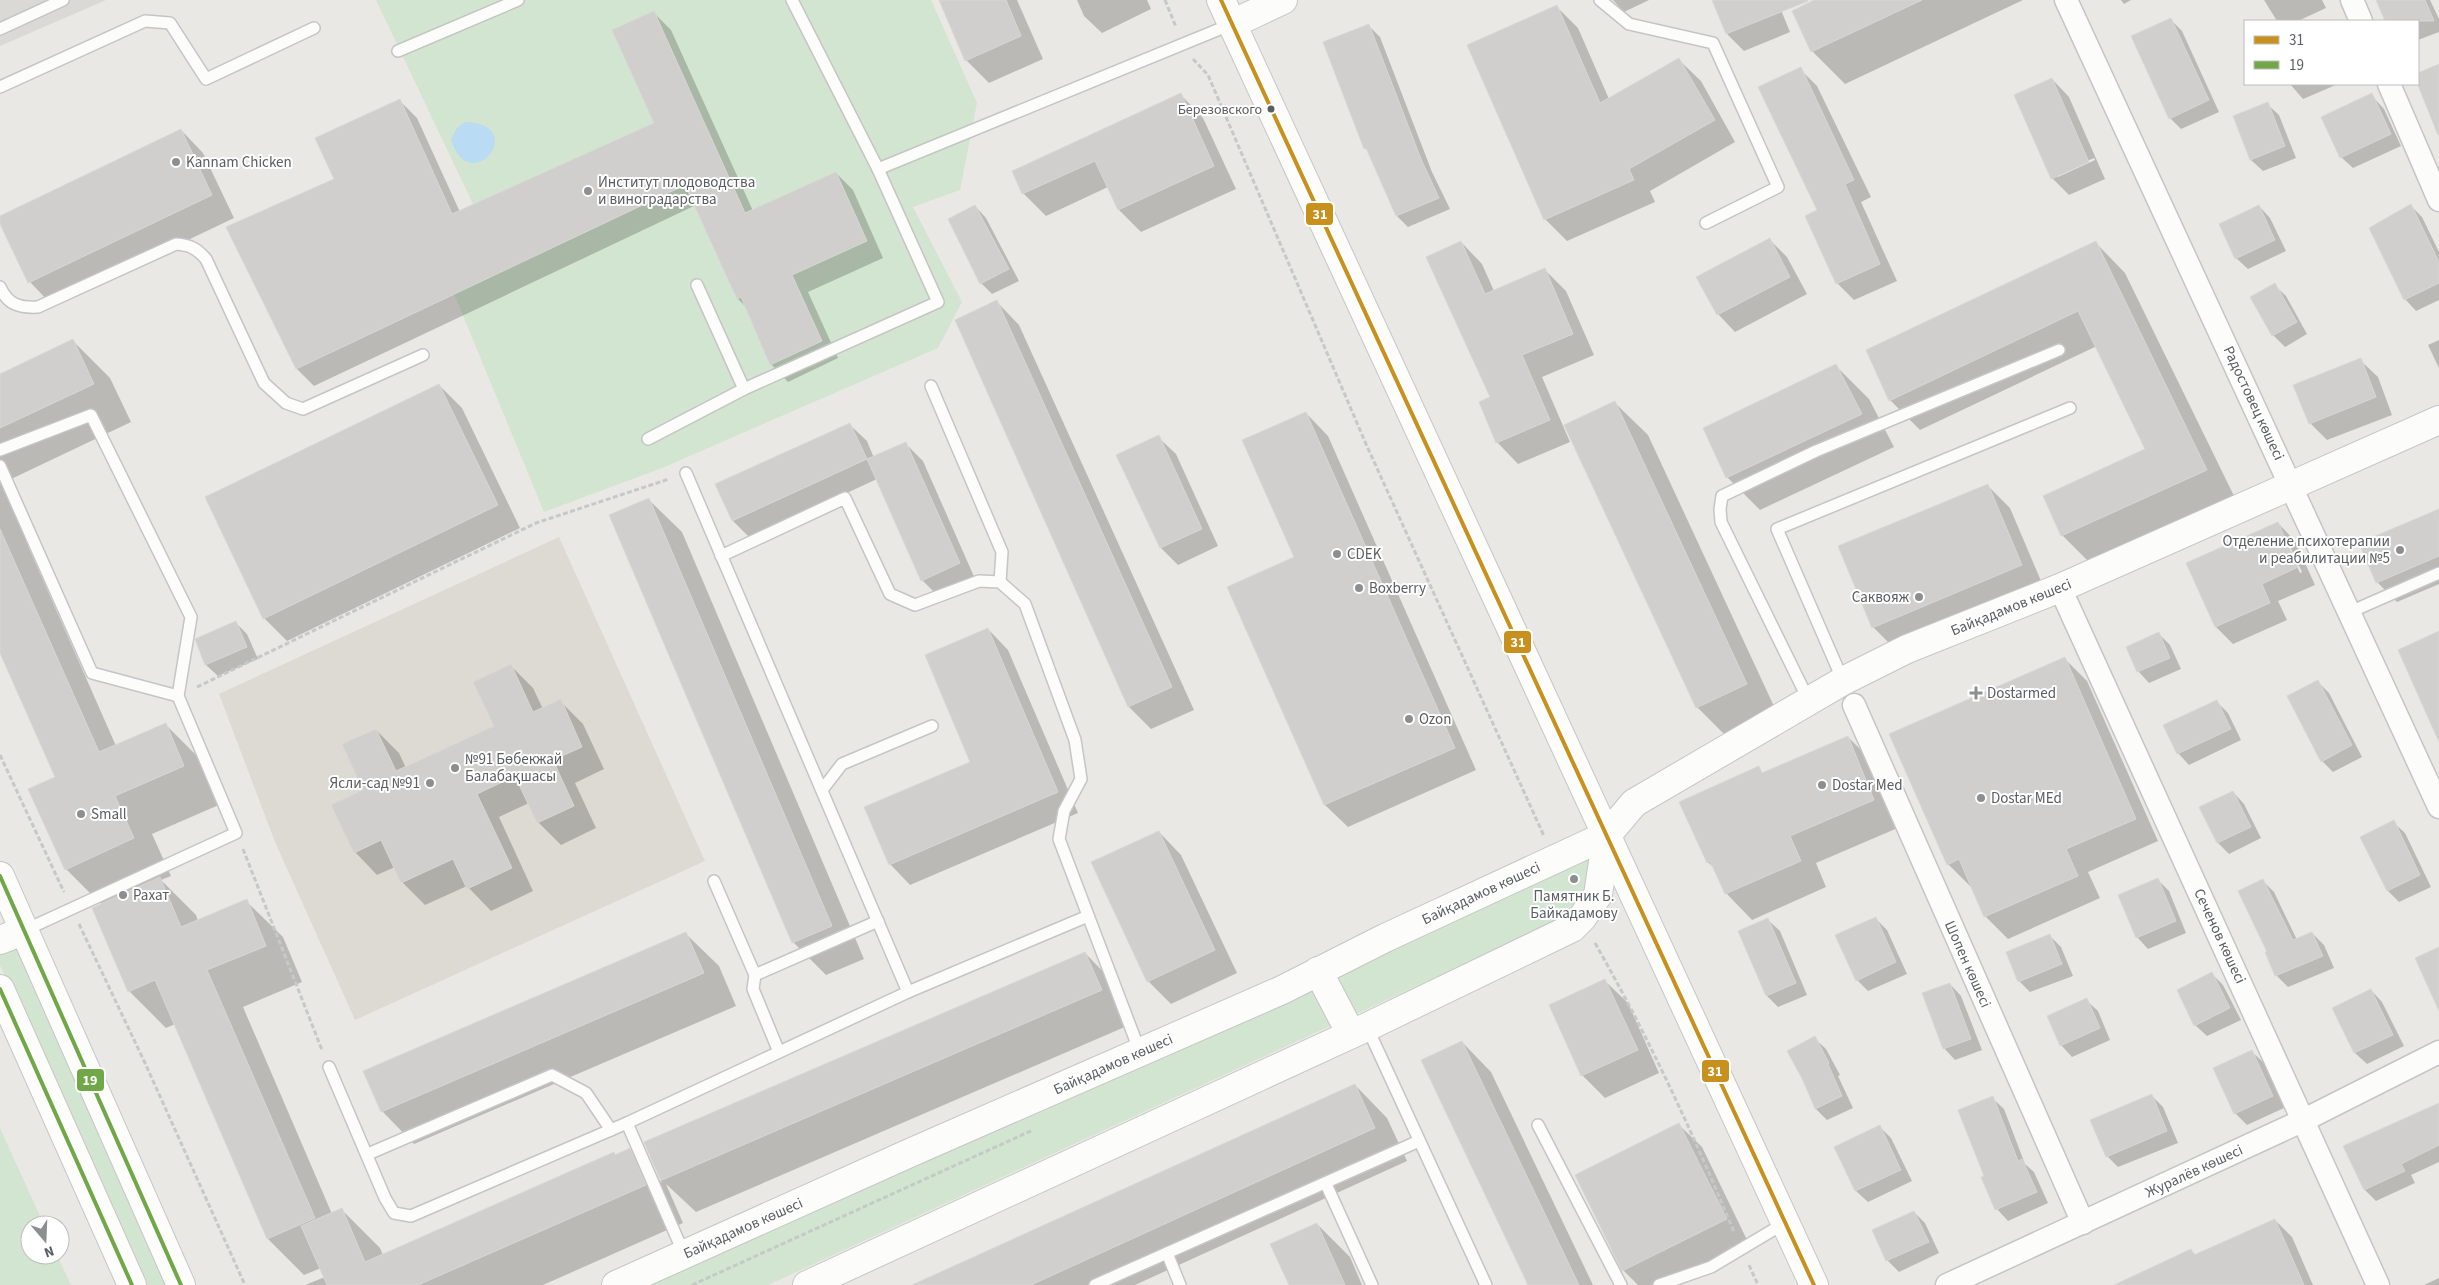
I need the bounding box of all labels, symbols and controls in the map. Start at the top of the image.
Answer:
legend [2244,20,2419,85]
text: 31 [2289,30,2304,51]
text: 19 [2289,55,2304,76]
place label: Березовского [1178,100,1262,120]
marker: Березовского [1266,104,1276,114]
place label: Kannam Chicken [186,152,292,173]
marker: Kannam Chicken [170,156,182,168]
place label: Институт плодоводства и виноградарства [598,172,755,210]
marker: Институт плодоводства и виноградарства [582,185,594,197]
line badge: 31 [1305,202,1334,226]
text: 31 [1313,205,1327,225]
street label: Радостовец көшесі [2218,343,2289,464]
place label: Отделение психотерапии и реабилитации №5 [2222,531,2390,569]
place label: CDEK [1347,544,1382,565]
marker: Отделение психотерапии и реабилитации №5 [2394,544,2406,556]
marker: CDEK [1331,548,1343,560]
street label: Байқадамов көшесі [1948,574,2075,641]
place label: Boxberry [1369,578,1426,599]
marker: Boxberry [1353,582,1365,594]
place label: Саквояж [1852,587,1910,608]
marker: Саквояж [1913,591,1925,603]
line badge: 31 [1503,630,1532,654]
text: 31 [1511,633,1525,653]
place label: Dostarmed [1987,683,2056,704]
marker: Dostarmed [1969,686,1983,700]
place label: Ozon [1419,709,1451,730]
marker: Ozon [1403,713,1415,725]
place label: №91 Бөбекжай Балабақшасы [465,749,562,787]
marker: №91 Бөбекжай Балабақшасы [449,762,461,774]
place label: Ясли-сад №91 [330,773,420,794]
place label: Dostar Med [1832,775,1903,796]
marker: Ясли-сад №91 [424,777,436,789]
marker: Dostar Med [1816,779,1828,791]
place label: Dostar MEd [1991,788,2062,809]
marker: Dostar MEd [1975,792,1987,804]
place label: Small [91,804,127,825]
marker: Small [75,808,87,820]
street label: Байқадамов көшесі [1418,857,1544,930]
marker: Памятник Б. Байкадамову [1568,873,1580,885]
place label: Рахат [133,885,169,906]
street label: Сеченов көшесі [2188,885,2251,987]
place label: Памятник Б. Байкадамову [1530,886,1618,924]
marker: Рахат [117,889,129,901]
street label: Шопен көшесі [1939,917,1996,1011]
street label: Байқадамов көшесі [1050,1029,1176,1100]
line badge: 31 [1701,1059,1730,1083]
text: 31 [1708,1062,1722,1082]
line badge: 19 [76,1068,105,1092]
text: 19 [83,1071,97,1091]
street label: Журалёв көшесі [2142,1140,2246,1203]
street label: Байқадамов көшесі [680,1193,806,1264]
north arrow [20,1215,70,1265]
text: N [41,1240,57,1262]

